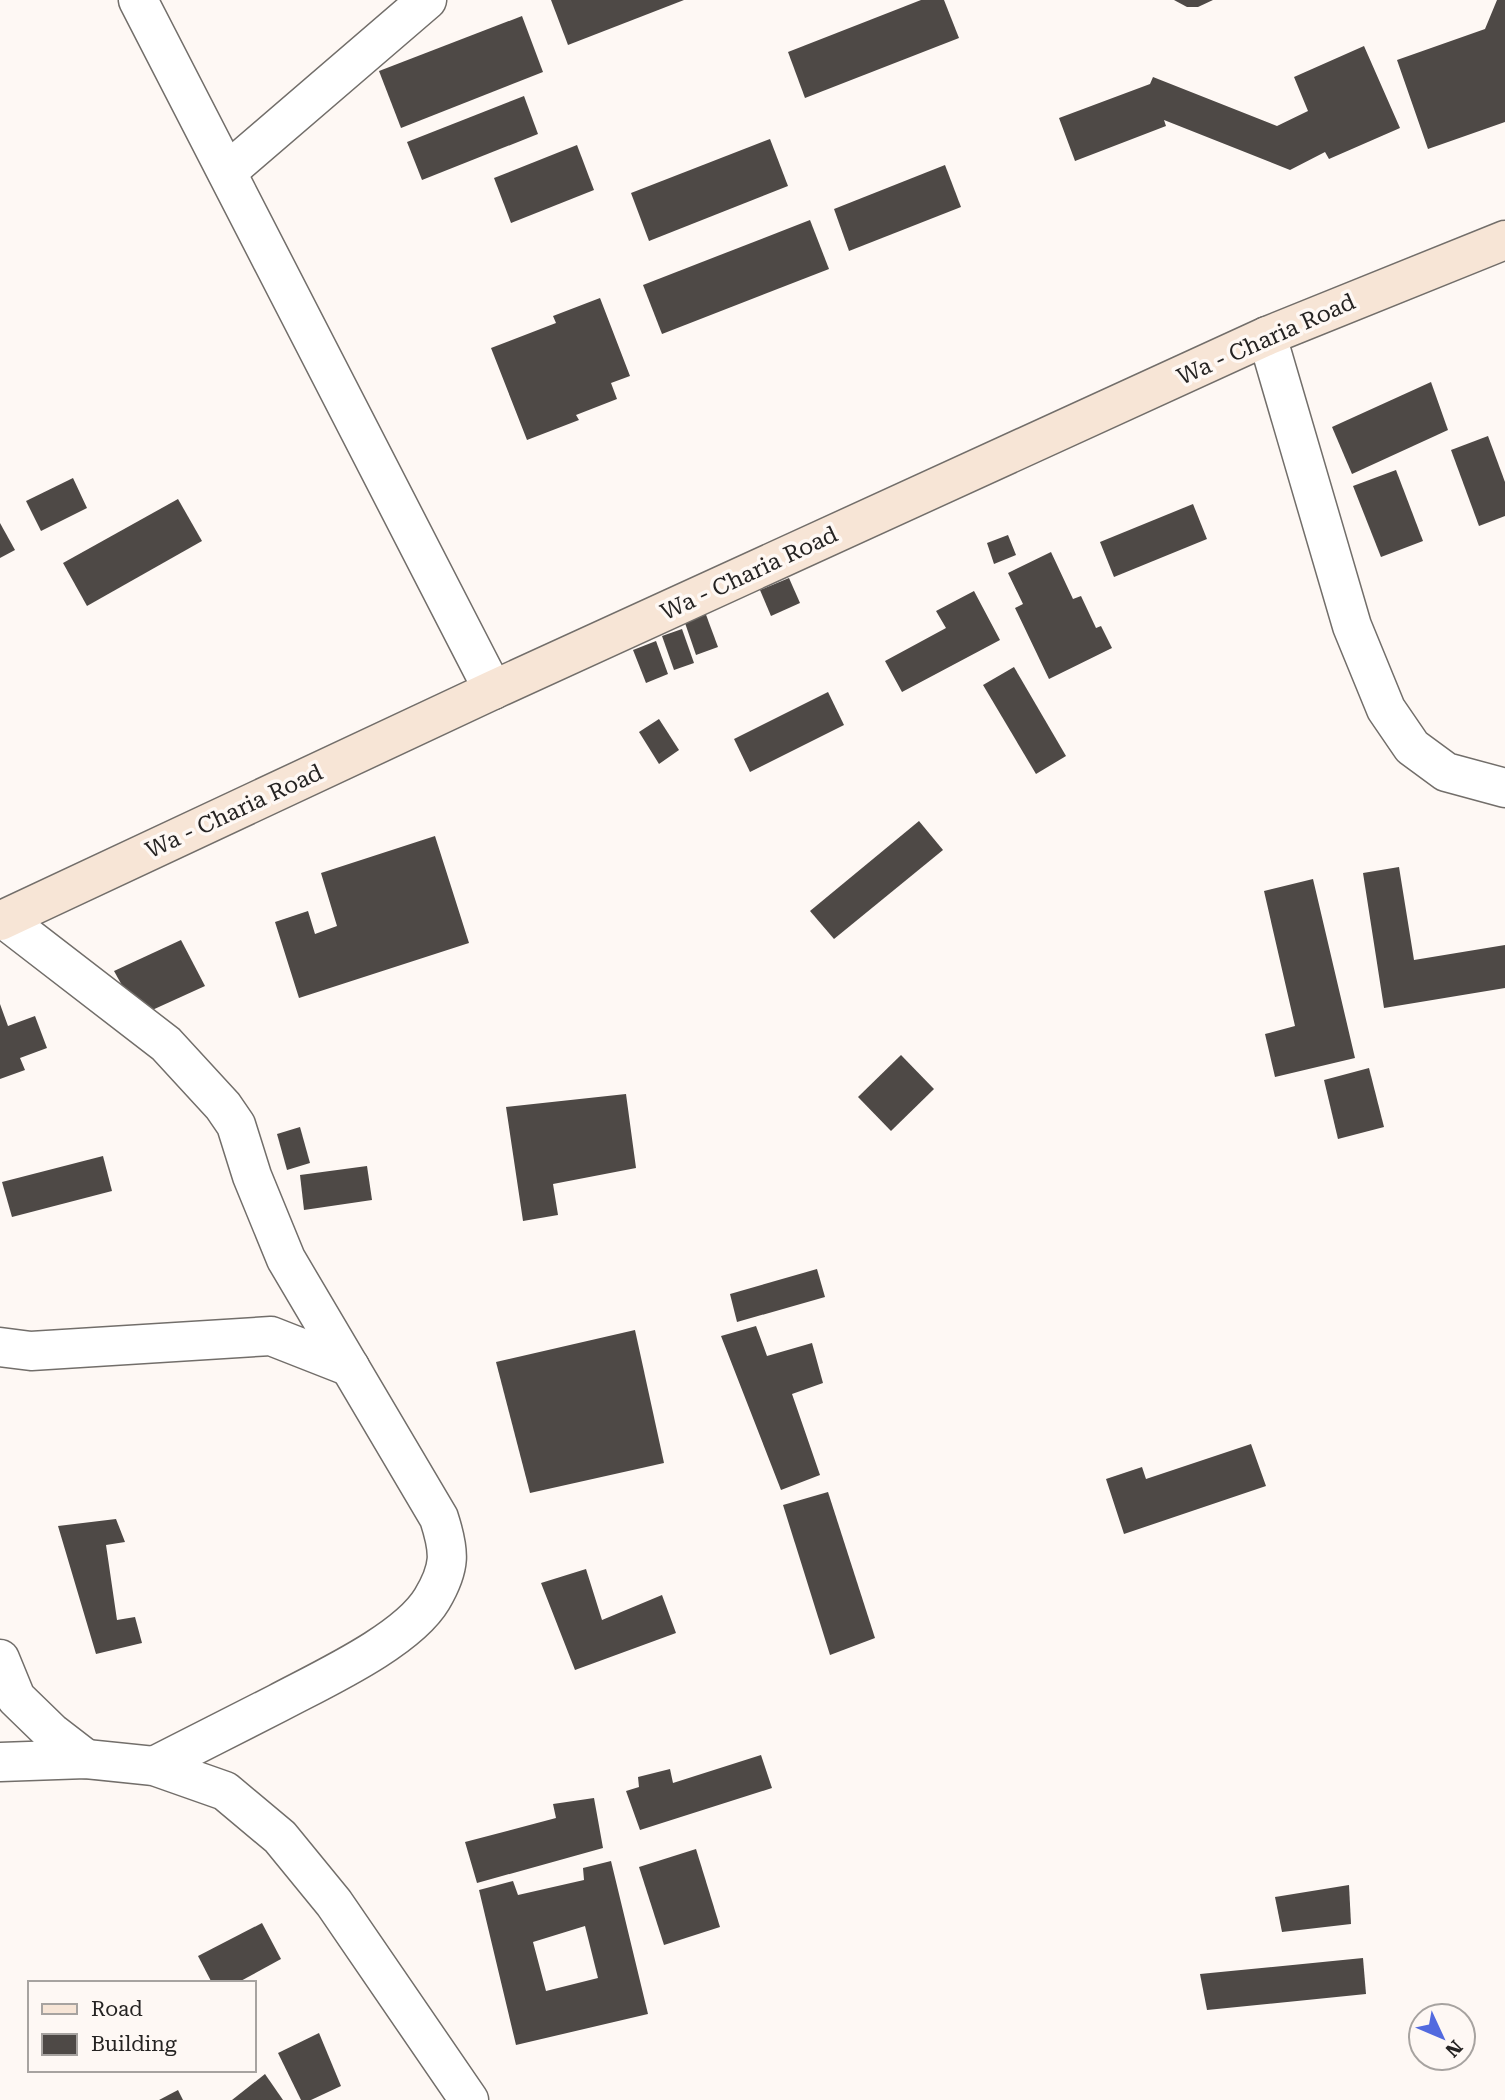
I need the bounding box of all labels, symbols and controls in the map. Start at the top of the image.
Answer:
street label: Wa - Charia Road [1173,288,1360,391]
street label: Wa - Charia Road [656,521,842,626]
street label: Wa - Charia Road [141,759,327,864]
legend [28,1981,256,2072]
text: Road [91,1997,143,2021]
north arrow [1407,2002,1477,2072]
text: Building [91,2032,177,2056]
text: N [1440,2035,1467,2062]

